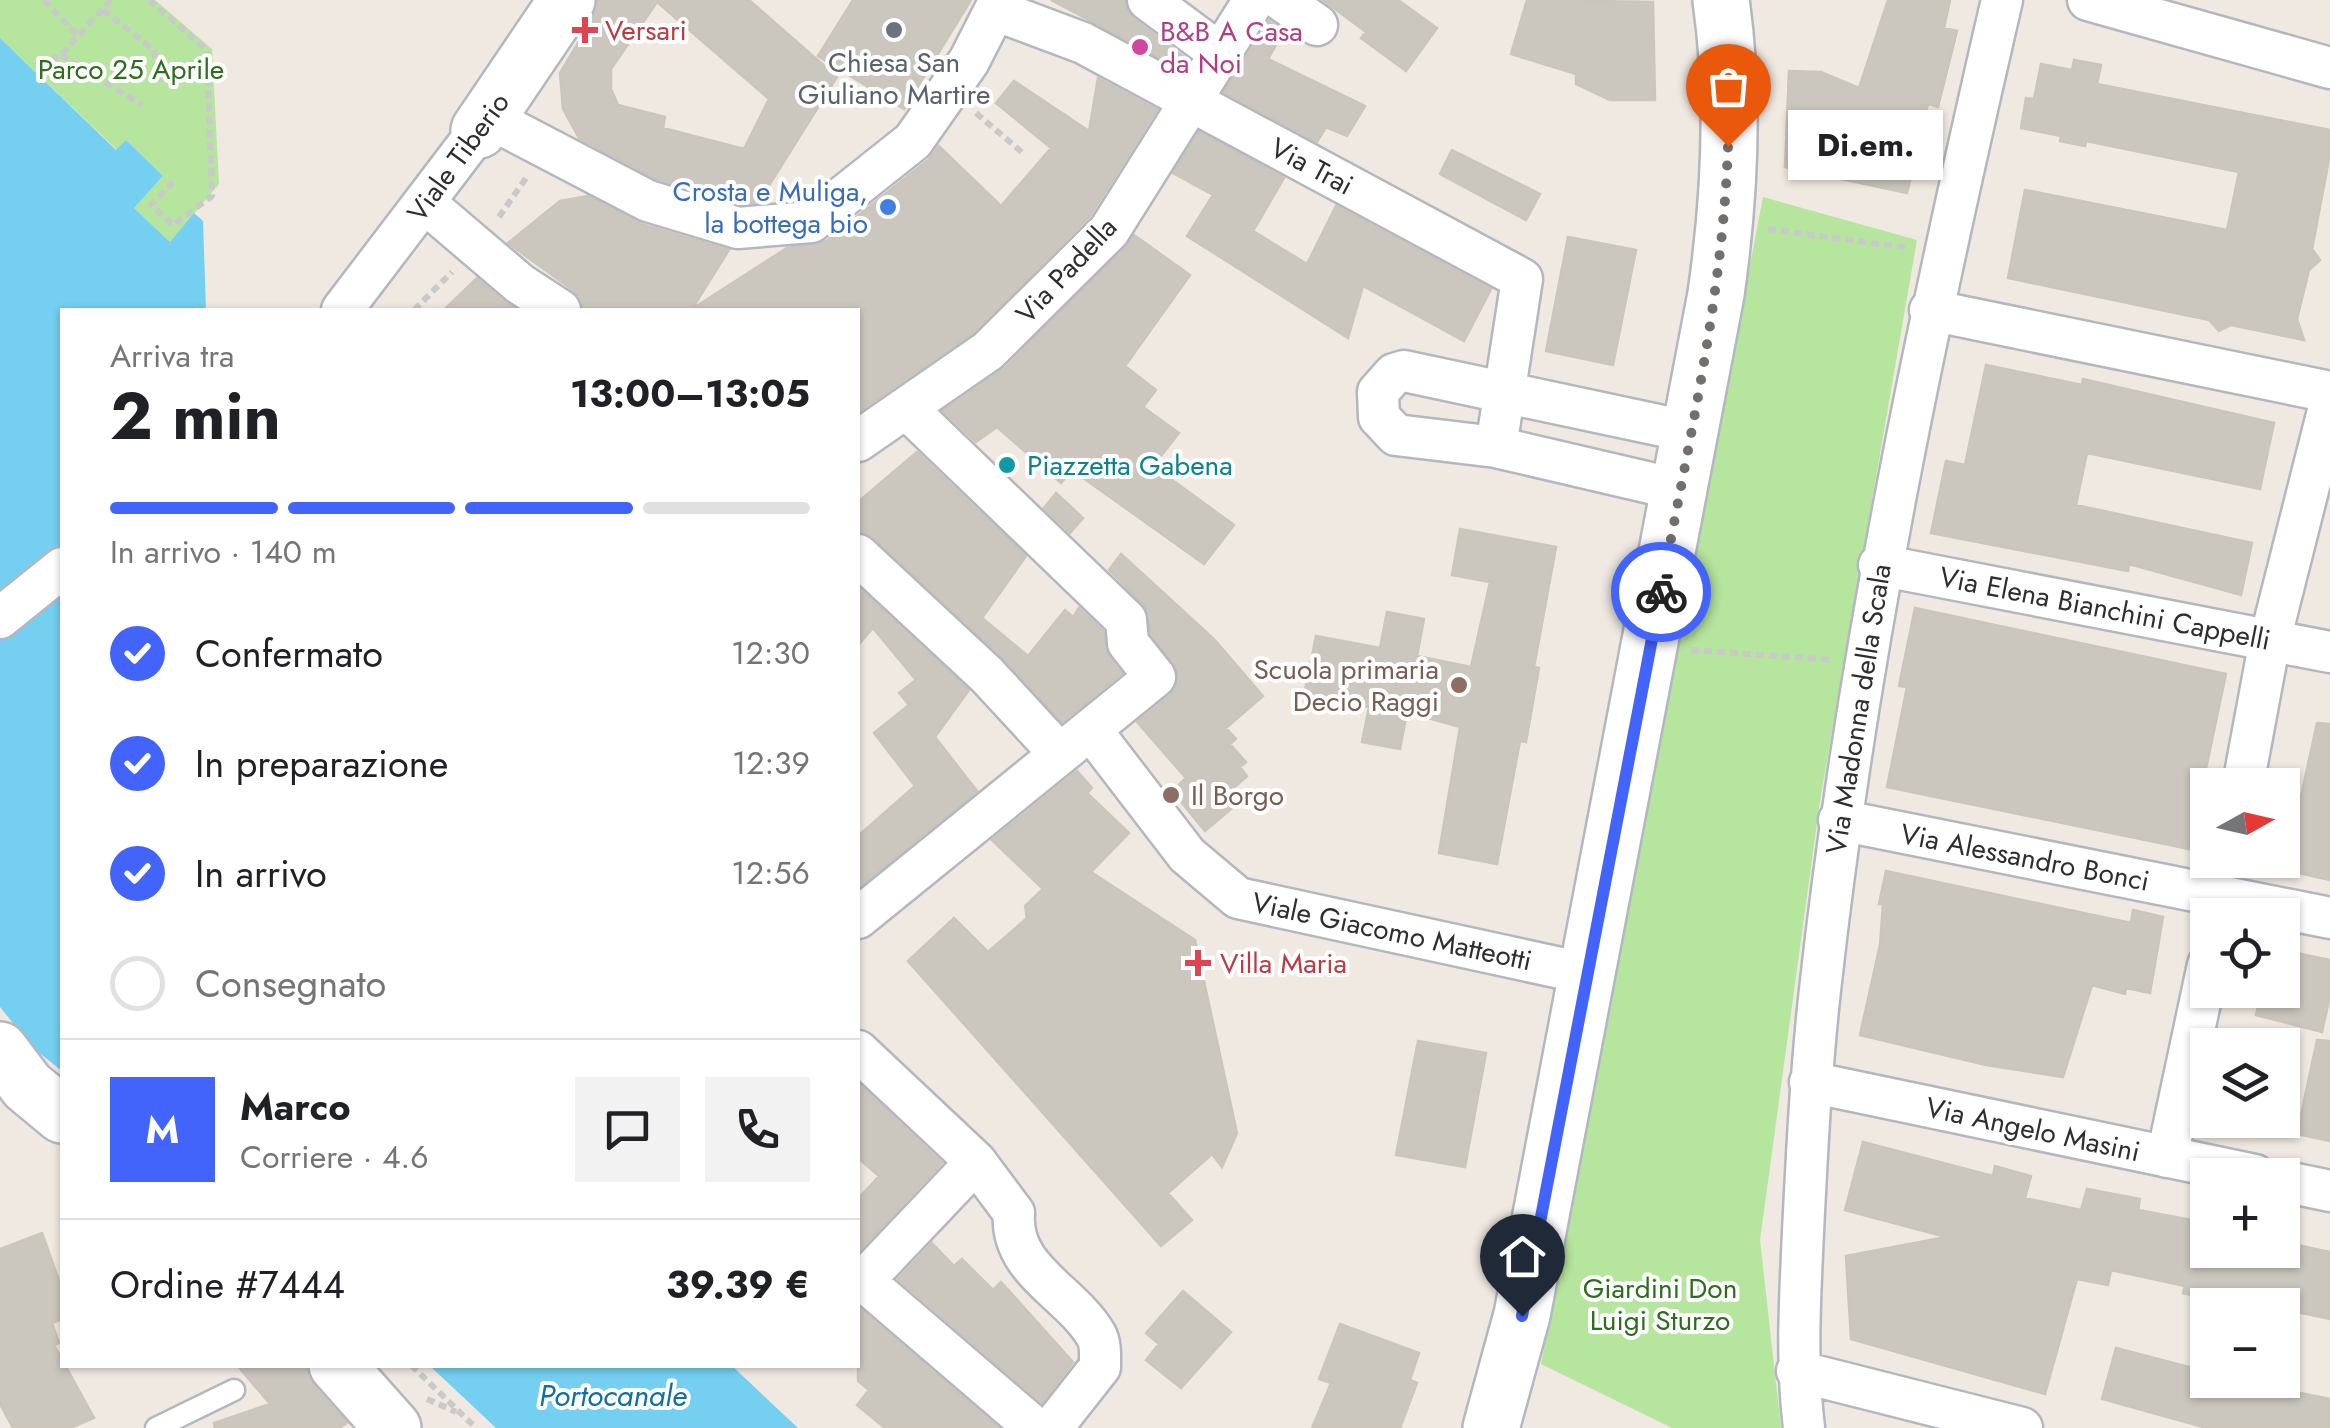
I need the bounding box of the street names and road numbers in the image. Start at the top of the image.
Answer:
street label: Viale Tiberio [397,84,519,231]
street label: Via Trai [1263,128,1361,205]
street label: Via Padella [1006,208,1126,333]
street label: Via Elena Bianchini Cappelli [1936,556,2274,661]
street label: Via Madonna della Scala [1815,561,1902,857]
street label: Via Alessandro Bonci [1897,813,2153,902]
street label: Viale Giacomo Matteotti [1248,882,1536,981]
street label: Via Angelo Masini [1922,1087,2144,1172]

